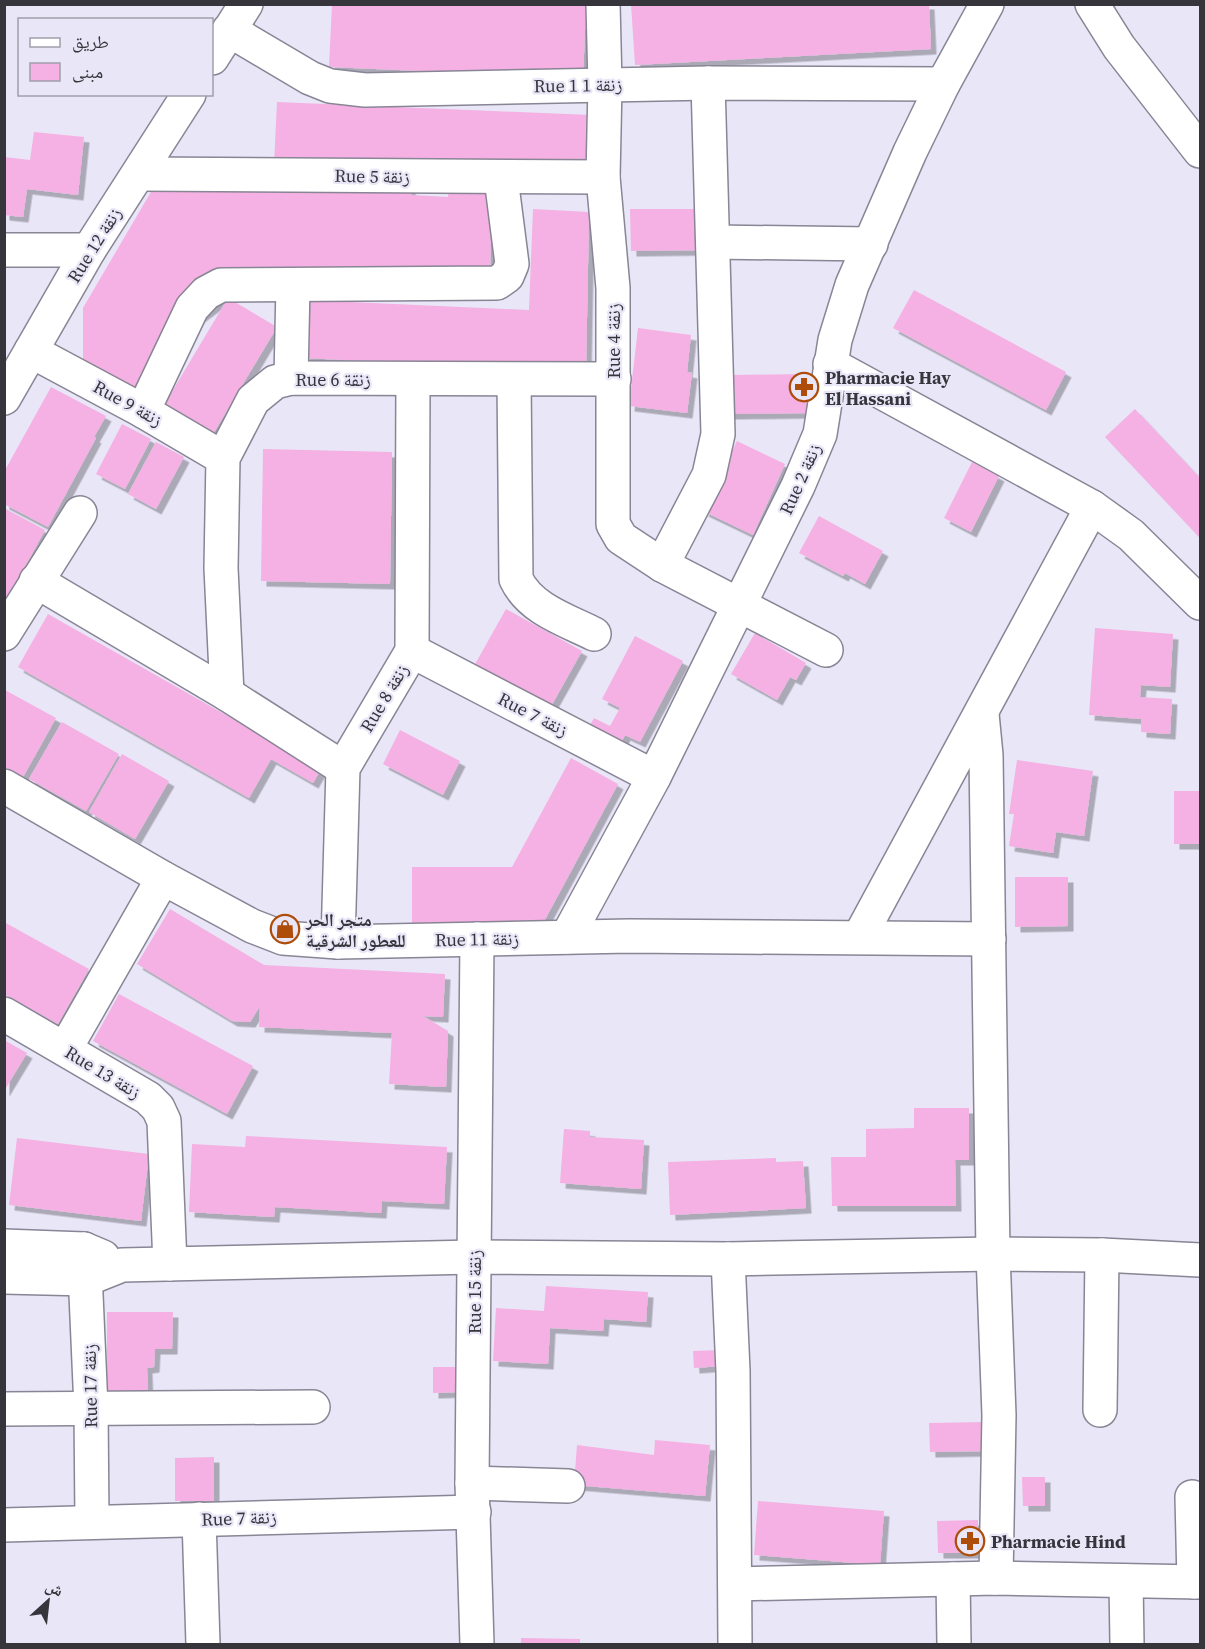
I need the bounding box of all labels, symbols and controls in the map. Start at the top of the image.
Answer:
legend [18,18,213,96]
text: طريق [72,29,109,54]
text: مبنى [72,59,103,84]
street label: Rue 1 زنقة 1 [533,72,623,98]
street label: Rue 5 زنقة [334,163,410,189]
street label: Rue 12 زنقة [61,203,127,287]
street label: Rue 4 زنقة [601,303,626,379]
place label: Pharmacie Hay El Hassani [825,365,951,411]
street label: Rue 6 زنقة [295,367,371,392]
pharmacy icon: Pharmacie Hay El Hassani [788,371,820,403]
street label: Rue 9 زنقة [89,374,167,432]
street label: Rue 2 زنقة [773,439,827,519]
street label: Rue 8 زنقة [354,659,414,737]
street label: Rue 7 زنقة [494,686,572,742]
place label: متجر الحر للعطور الشرقية [305,907,406,953]
shop icon: متجر الحر للعطور الشرقية [269,913,301,945]
street label: Rue 11 زنقة [435,926,519,952]
street label: Rue 13 زنقة [60,1040,146,1104]
street label: Rue 15 زنقة [462,1250,487,1334]
street label: Rue 17 زنقة [77,1344,103,1428]
street label: Rue 7 زنقة [201,1504,277,1532]
pharmacy icon: Pharmacie Hind [954,1525,986,1557]
place label: Pharmacie Hind [991,1529,1126,1554]
north arrow [18,1571,78,1631]
text: ش [42,1574,67,1601]

